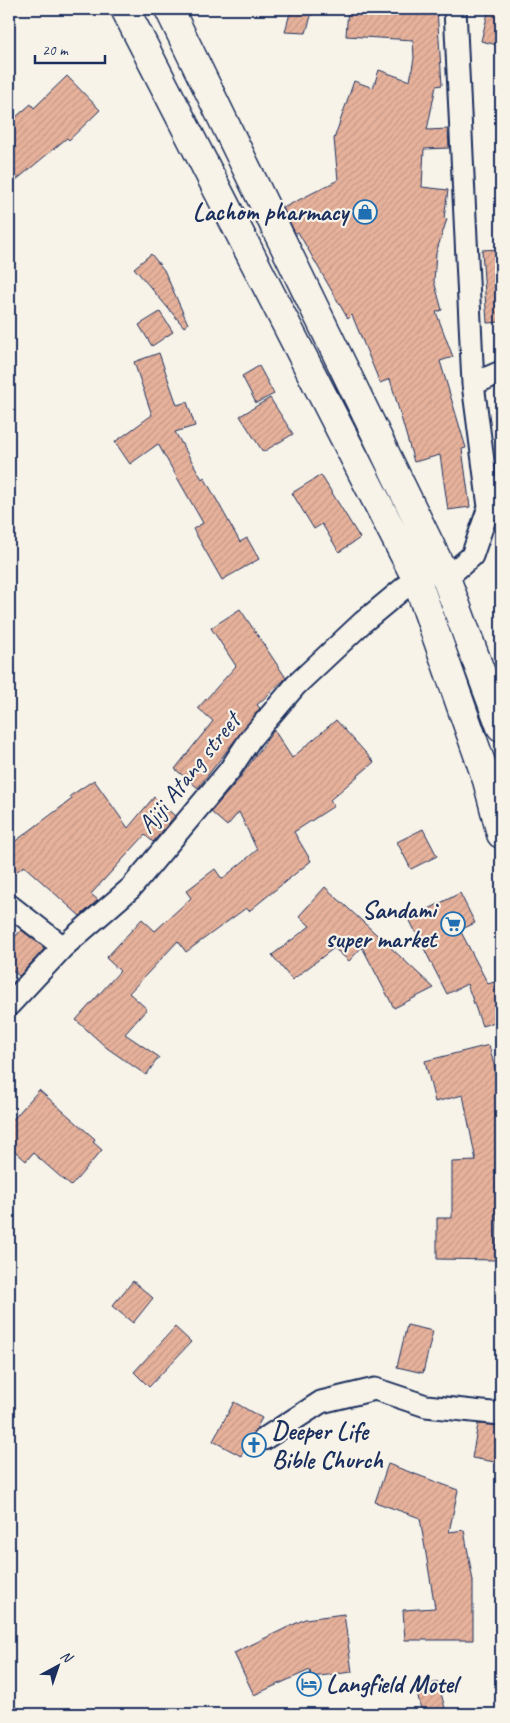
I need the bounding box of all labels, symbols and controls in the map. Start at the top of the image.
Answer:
scale bar [35,32,105,64]
text: 20 m [42,41,69,60]
place label: Lachom pharmacy [193,196,350,228]
shop icon: Lachom pharmacy [352,199,378,225]
street label: Ajiji Atang street [131,703,250,840]
place label: Sandami super market [325,894,439,955]
supermarket icon: Sandami super market [440,911,466,937]
place label: Deeper Life Bible Church [272,1415,383,1476]
church icon: Deeper Life Bible Church [241,1432,267,1458]
north arrow [32,1640,82,1690]
text: N [57,1647,77,1667]
place label: Langfield Motel [326,1668,462,1700]
hotel icon: Langfield Motel [296,1671,322,1697]

